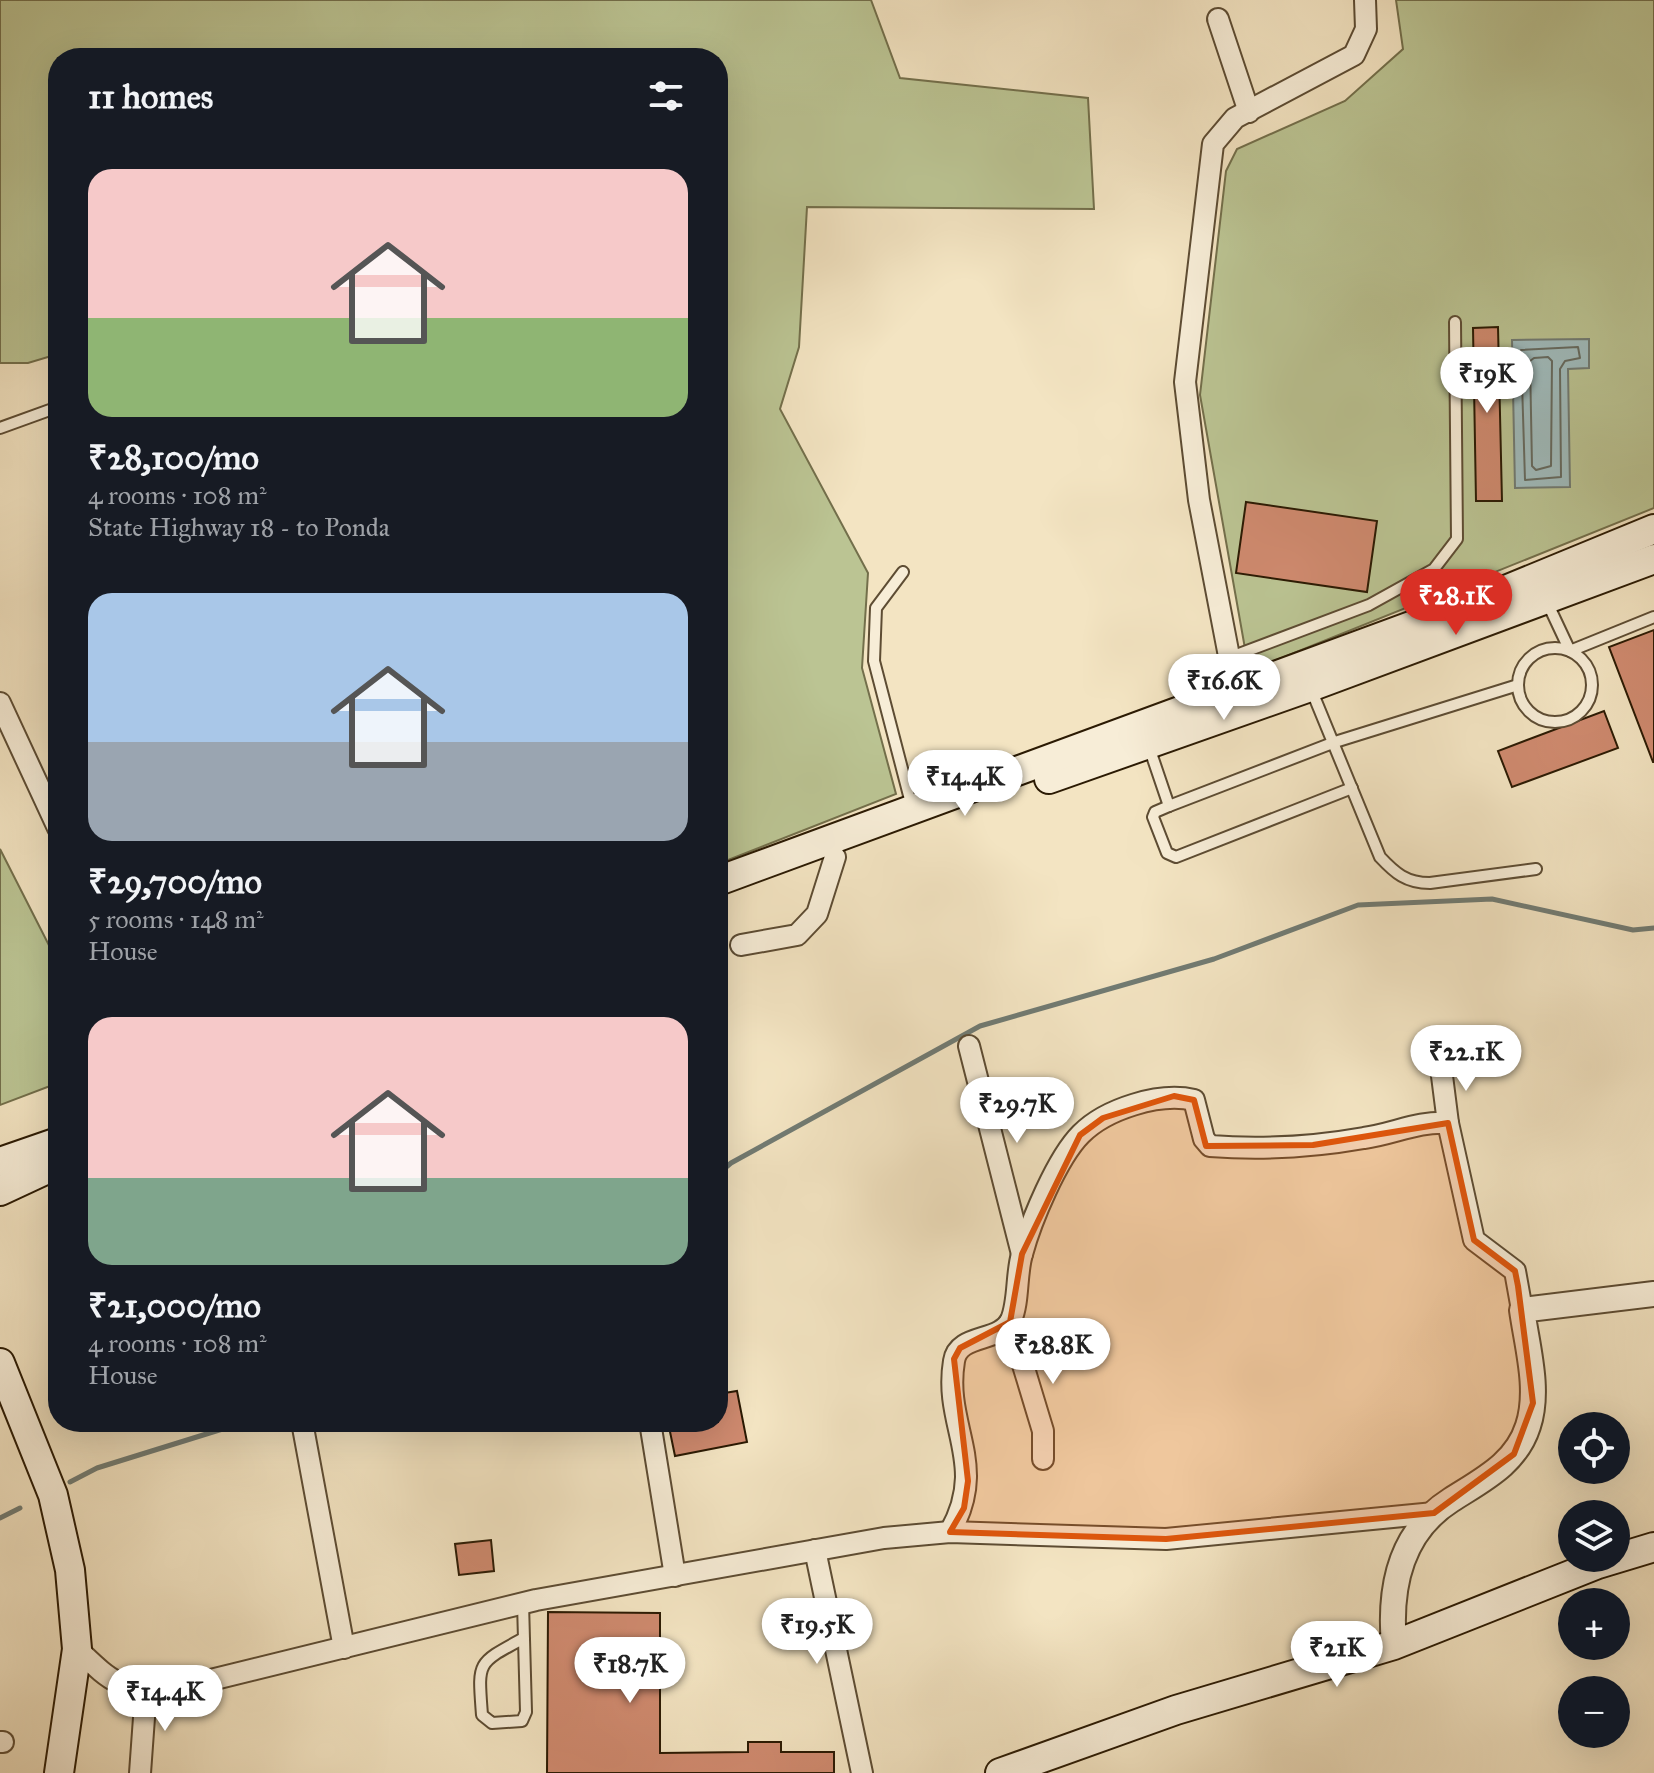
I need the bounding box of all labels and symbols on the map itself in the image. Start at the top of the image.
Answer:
pin: ₹19K [1440,347,1534,415]
pin: ₹28.1K [1391,569,1521,637]
pin: ₹16.6K [1159,654,1289,722]
pin: ₹14.4K [900,750,1030,818]
pin: ₹22.1K [1401,1025,1531,1093]
pin: ₹29.7K [952,1077,1082,1145]
pin: ₹28.8K [988,1318,1118,1386]
pin: ₹19.5K [752,1598,882,1666]
pin: ₹21K [1290,1621,1384,1689]
pin: ₹18.7K [565,1637,695,1705]
pin: ₹14.4K [100,1665,230,1733]

